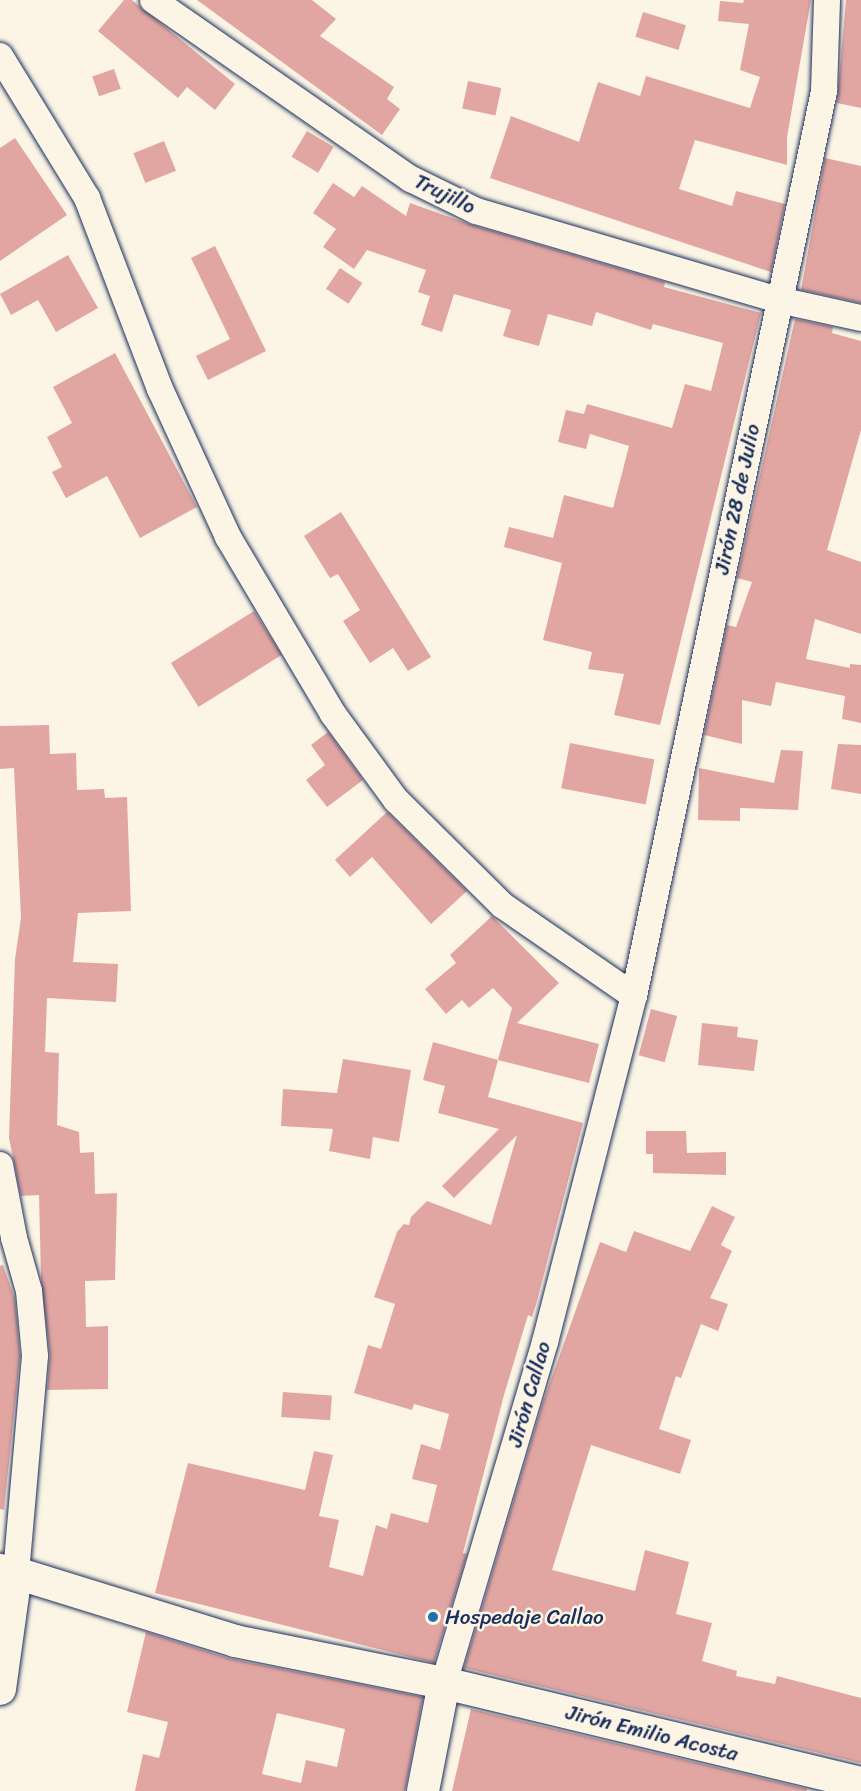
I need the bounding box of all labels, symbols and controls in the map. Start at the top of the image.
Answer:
street label: Trujillo [410,169,480,219]
street label: Jirón 28 de Julio [709,422,765,576]
street label: Jirón Callao [502,1338,556,1450]
place label: Hospedaje Callao [445,1604,603,1630]
marker: Hospedaje Callao [426,1610,440,1624]
street label: Jirón Emilio Acosta [563,1699,741,1767]

